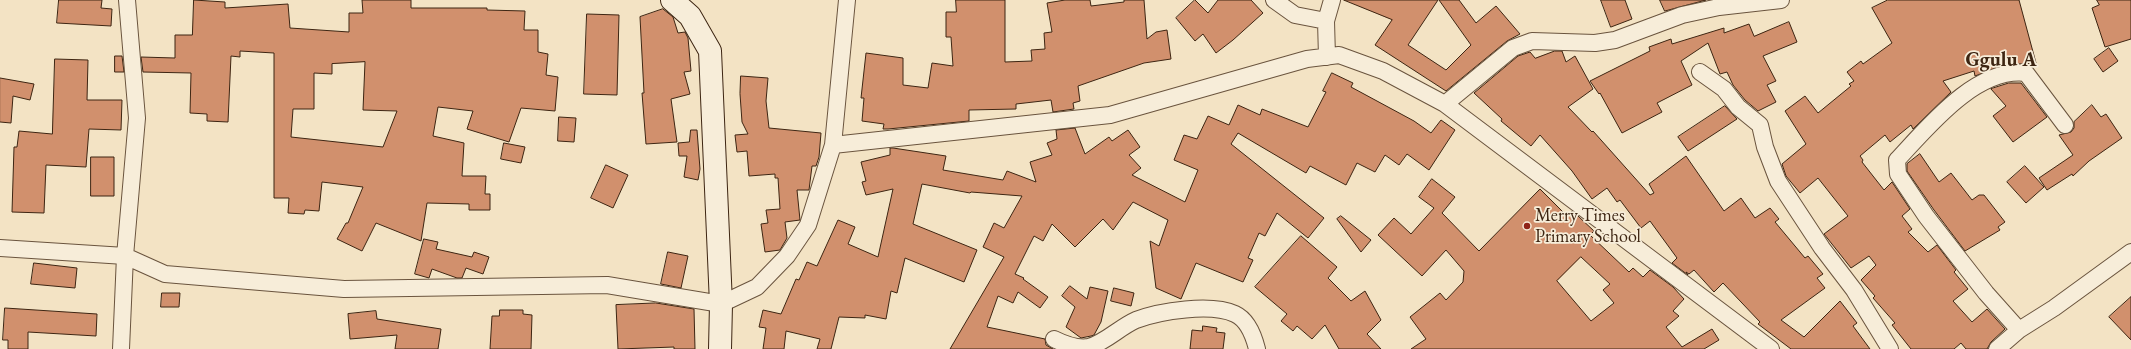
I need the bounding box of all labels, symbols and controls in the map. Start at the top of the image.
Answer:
district label: Ggulu A [1965,49,2037,73]
place label: Merry Times Primary School [1535,205,1641,248]
marker: Merry Times Primary School [1522,221,1532,231]

